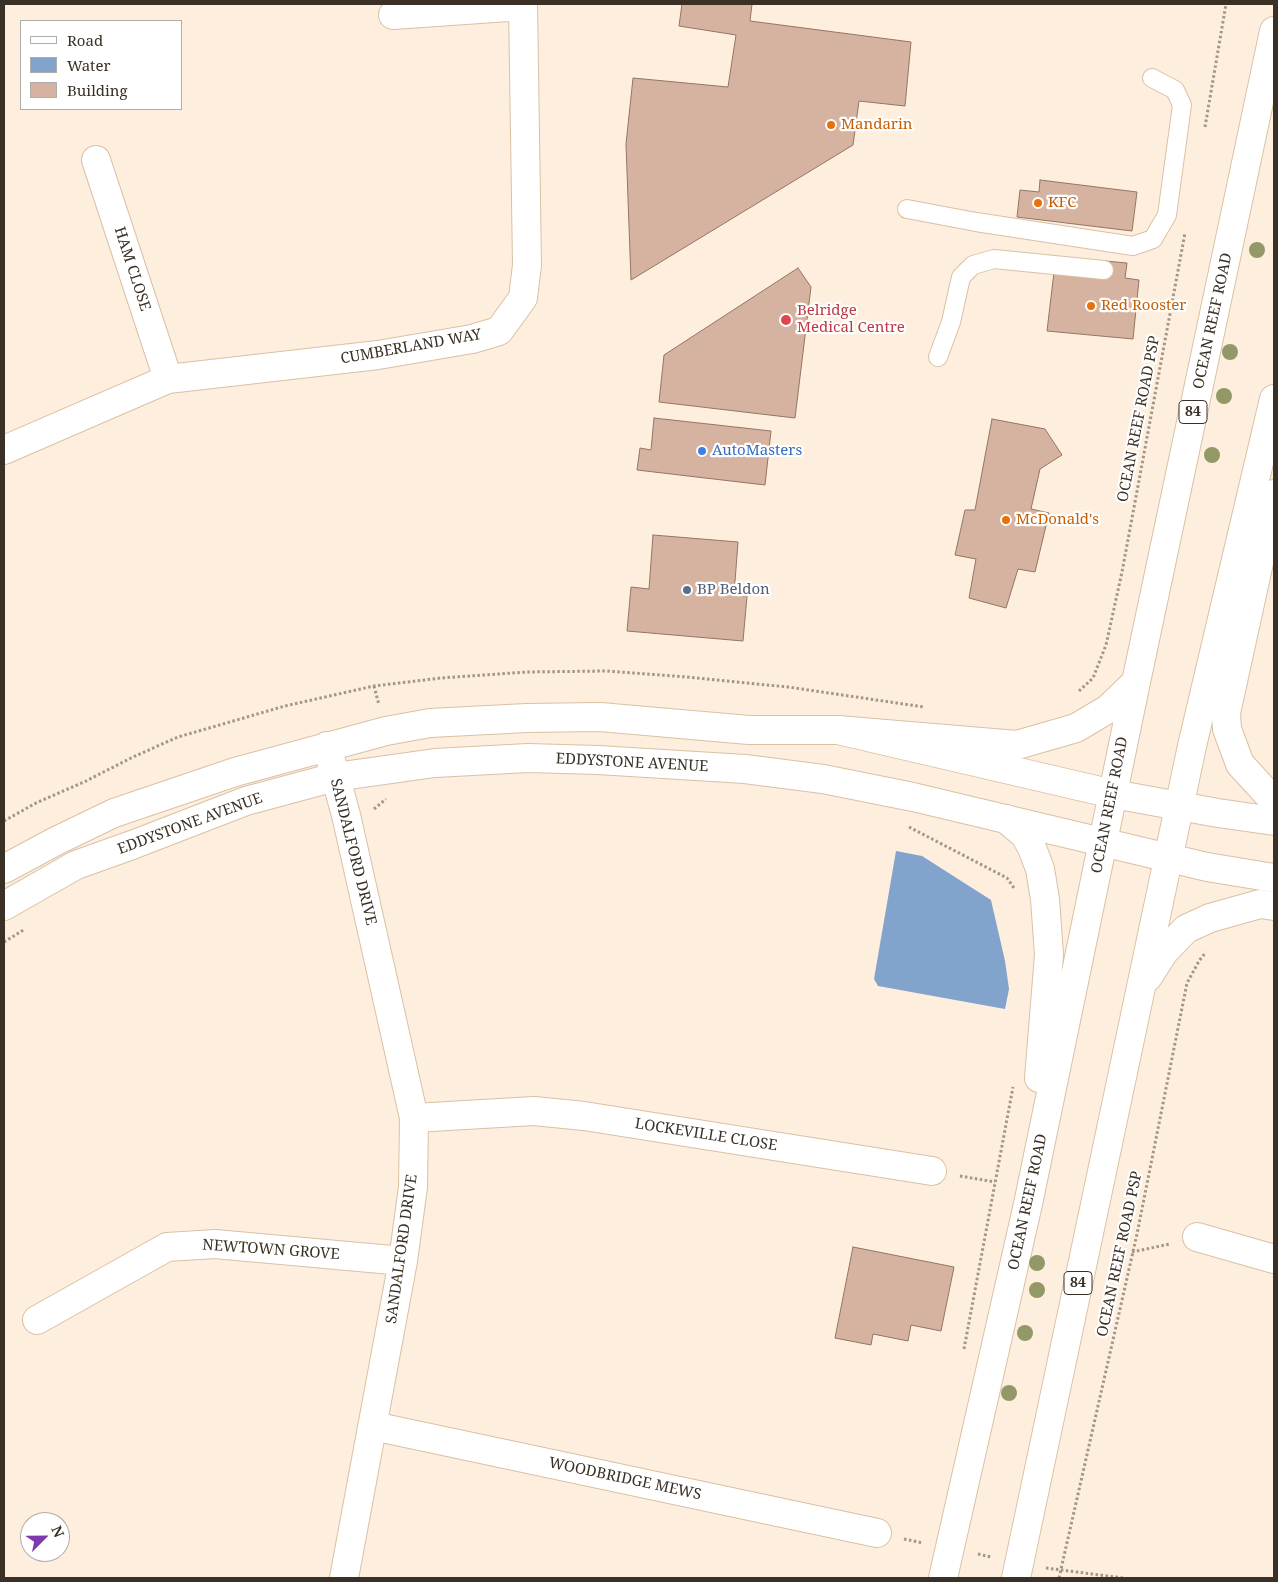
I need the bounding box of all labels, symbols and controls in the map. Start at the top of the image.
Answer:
legend [20,20,182,110]
text: Road [67,30,103,50]
text: Water [67,55,110,75]
text: Building [67,80,128,100]
place label: Mandarin [841,116,912,134]
marker: Mandarin [825,119,837,131]
place label: KFC [1048,194,1077,212]
marker: KFC [1032,197,1044,209]
street label: HAM CLOSE [110,225,154,313]
street label: OCEAN REEF ROAD [1190,251,1236,391]
place label: Red Rooster [1101,297,1186,315]
marker: Red Rooster [1085,300,1097,312]
place label: Belridge Medical Centre [797,302,905,337]
marker: Belridge Medical Centre [779,313,793,327]
street label: CUMBERLAND WAY [339,326,483,368]
street label: OCEAN REEF ROAD PSP [1114,334,1164,504]
road number: 84 [1179,401,1207,424]
place label: AutoMasters [712,442,802,460]
marker: AutoMasters [696,445,708,457]
place label: McDonald's [1016,511,1099,529]
marker: McDonald's [1000,514,1012,526]
place label: BP Beldon [697,581,770,599]
marker: BP Beldon [681,584,693,596]
street label: OCEAN REEF ROAD [1088,735,1132,875]
street label: EDDYSTONE AVENUE [555,750,709,776]
street label: SANDALFORD DRIVE [326,777,380,927]
street label: EDDYSTONE AVENUE [115,789,265,859]
street label: LOCKEVILLE CLOSE [633,1115,779,1155]
street label: OCEAN REEF ROAD [1005,1132,1051,1272]
street label: OCEAN REEF ROAD PSP [1094,1170,1146,1338]
street label: SANDALFORD DRIVE [383,1173,421,1325]
street label: NEWTOWN GROVE [202,1236,340,1264]
road number: 84 [1064,1272,1092,1295]
street label: WOODBRIDGE MEWS [547,1454,703,1504]
north arrow [20,1512,70,1562]
text: N [47,1523,69,1540]

